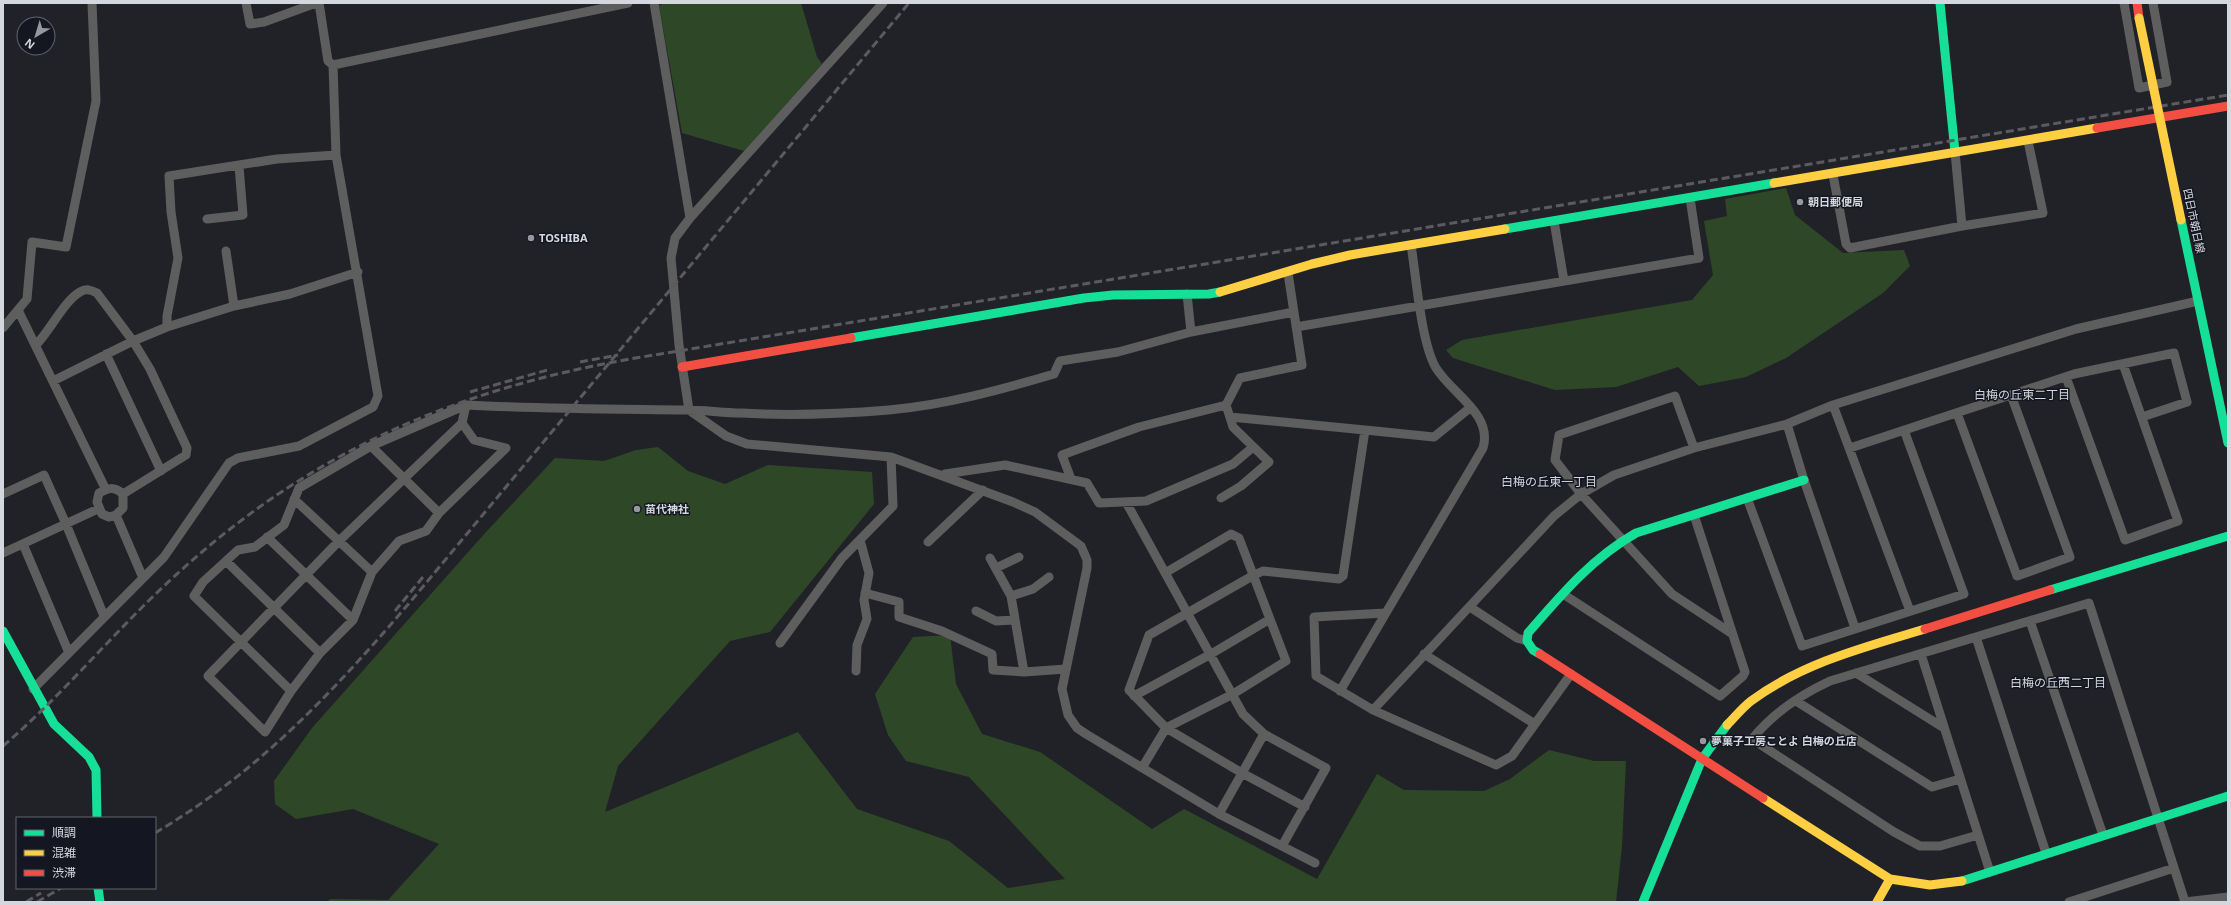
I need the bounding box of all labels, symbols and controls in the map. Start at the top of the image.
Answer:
north arrow [16,16,56,56]
text: N [21,36,38,53]
street label: 四日市朝日線 [2180,187,2209,255]
place label: 朝日郵便局 [1808,194,1863,209]
marker: 朝日郵便局 [1795,197,1805,207]
place label: TOSHIBA [539,230,588,245]
marker: TOSHIBA [526,233,536,243]
district label: 白梅の丘東二丁目 [1974,386,2070,403]
district label: 白梅の丘東一丁目 [1501,473,1597,490]
place label: 苗代神社 [645,501,689,516]
marker: 苗代神社 [632,504,642,514]
district label: 白梅の丘西二丁目 [2010,674,2106,691]
place label: 夢菓子工房ことよ 白梅の丘店 [1711,733,1857,748]
marker: 夢菓子工房ことよ 白梅の丘店 [1698,736,1708,746]
legend [16,817,156,889]
text: 順調 [52,824,76,841]
text: 混雑 [52,844,76,861]
text: 渋滞 [52,864,76,881]

